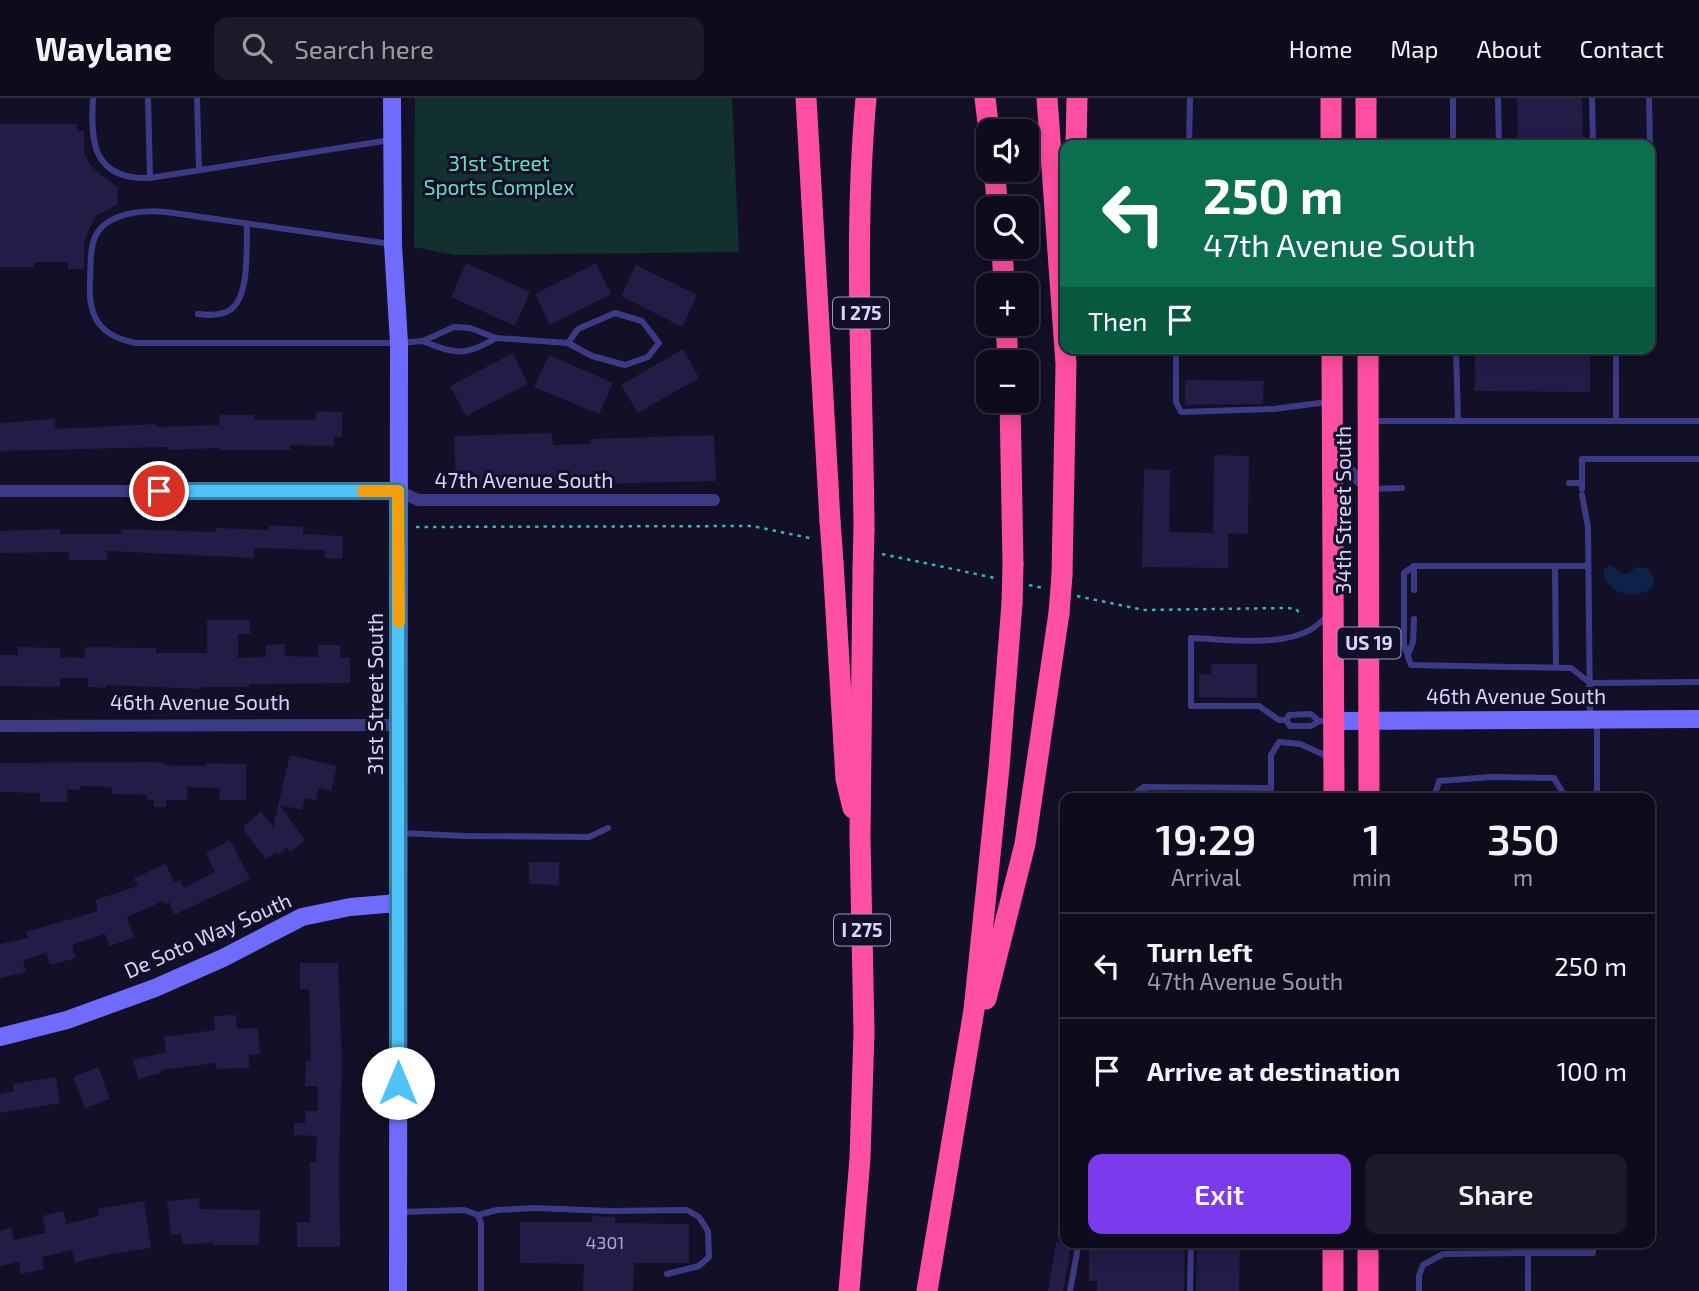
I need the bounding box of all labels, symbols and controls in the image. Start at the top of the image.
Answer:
search box [214,17,704,80]
text: Waylane [35,28,172,68]
icon: search [238,29,276,67]
text: Search here [294,33,434,64]
text: Home [1289,34,1352,63]
text: Map [1390,34,1438,63]
text: About [1476,34,1542,63]
text: Contact [1580,34,1664,63]
map controls [976,119,1039,413]
button: sound [976,119,1039,182]
park label: 31st Street Sports Complex [424,150,574,199]
text: 250 m [1203,165,1343,224]
icon: left [1088,168,1179,259]
button: search [976,196,1039,259]
text: 47th Avenue South [1203,225,1476,263]
button: + [976,273,1039,336]
road number: I 275 [833,298,889,328]
icon: arrive [1161,301,1199,339]
text: Then [1088,305,1147,336]
button: − [976,350,1039,413]
street label: 34th Street South [1330,426,1355,594]
pin [129,461,189,521]
street label: 47th Avenue South [435,467,613,492]
icon: arrive [140,472,178,510]
street label: 31st Street South [362,613,387,775]
road number: US 19 [1338,628,1400,658]
street label: 46th Avenue South [1426,683,1606,708]
street label: 46th Avenue South [110,689,290,714]
text: 19:29 [1156,813,1257,863]
text: 1 [1363,813,1380,863]
text: 350 [1487,813,1559,863]
text: Arrival [1171,863,1241,891]
text: min [1352,863,1391,891]
text: m [1513,863,1533,891]
street label: De Soto Way South [120,887,295,983]
road number: I 275 [834,915,890,946]
text: Turn left [1147,936,1253,967]
icon: left [1088,947,1126,985]
text: 250 m [1554,950,1627,981]
text: 47th Avenue South [1147,967,1343,995]
position arrow [361,1046,435,1120]
icon: arrive [1088,1052,1126,1090]
text: Arrive at destination [1147,1055,1400,1086]
text: 100 m [1557,1055,1627,1086]
button: Exit [1088,1154,1351,1234]
button: Share [1365,1154,1627,1234]
house number: 4301 [585,1231,625,1253]

